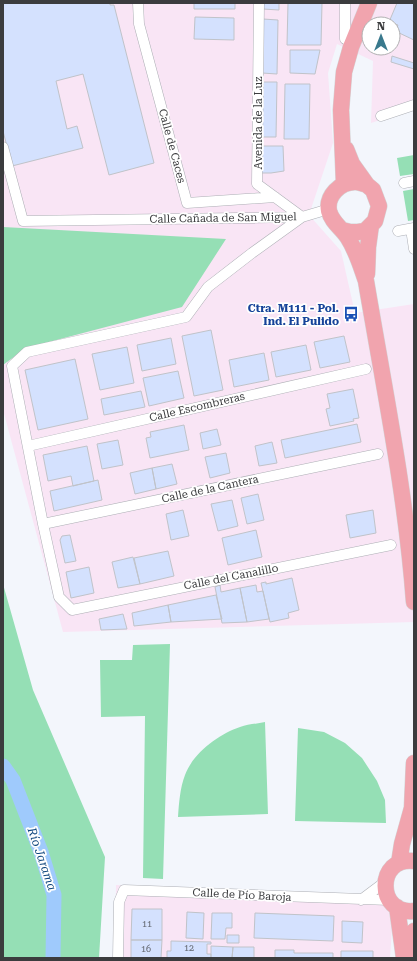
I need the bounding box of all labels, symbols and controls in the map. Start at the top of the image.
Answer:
north arrow [361,16,401,56]
text: N [377,20,386,33]
street label: Avenida de la Luz [252,77,265,169]
street label: Calle de Caces [156,107,188,185]
street label: Calle Cañada de San Miguel [149,210,297,226]
place label: Ctra. M111 - Pol. Ind. El Pulido [248,302,339,328]
bus stop icon: Ctra. M111 - Pol. Ind. El Pulido [342,305,360,323]
street label: Calle Escombreras [148,390,246,424]
street label: Calle de la Cantera [160,472,260,506]
street label: Calle del Canalillo [183,561,280,593]
water label: Río Jarama [24,825,59,892]
street label: Calle de Pío Baroja [192,886,292,904]
house number: 11 [142,919,152,929]
house number: 12 [184,943,194,953]
house number: 16 [141,944,151,954]

